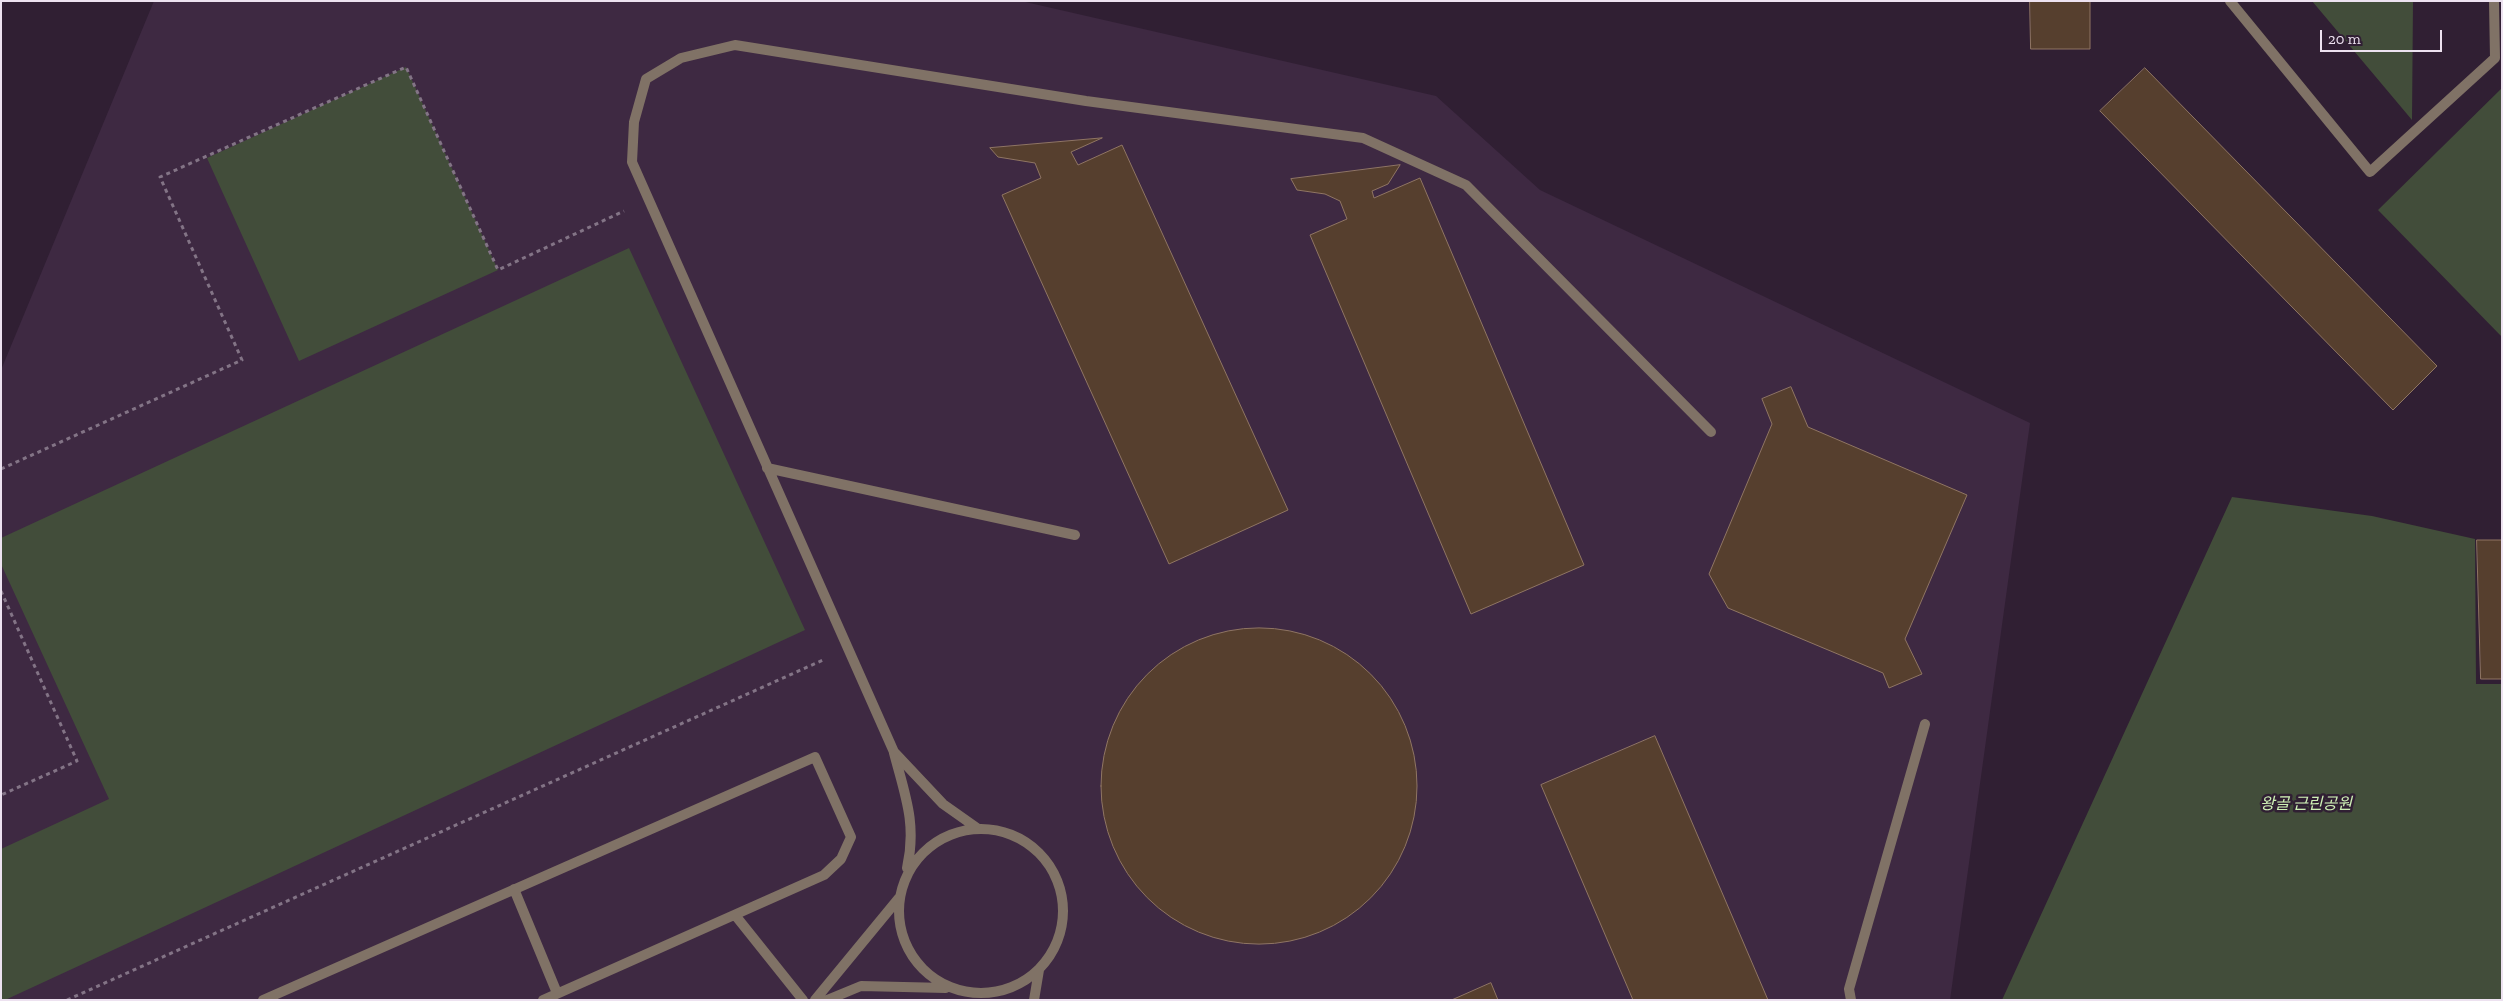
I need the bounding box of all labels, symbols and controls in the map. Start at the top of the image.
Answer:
scale bar [2323,20,2446,52]
text: 20 m [2328,30,2361,48]
park label: 왕골 근린공원 [2260,794,2352,814]

